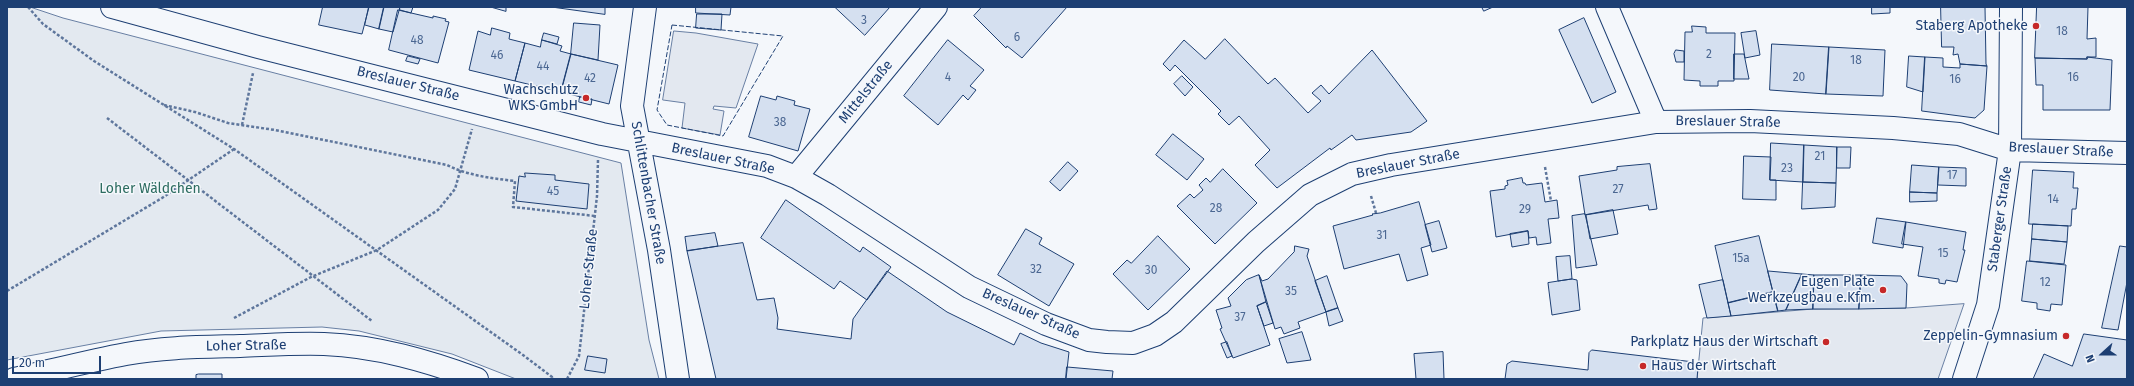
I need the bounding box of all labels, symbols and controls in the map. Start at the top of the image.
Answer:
house number: 3 [861,14,867,28]
place label: Staberg Apotheke [1916,18,2028,34]
marker: Staberg Apotheke [2031,21,2041,31]
house number: 18 [2056,25,2068,39]
house number: 6 [1014,31,1020,45]
house number: 48 [411,34,423,48]
house number: 2 [1706,48,1712,62]
house number: 46 [491,49,503,63]
house number: 18 [1850,54,1862,68]
street label: Mittelstraße [835,57,897,127]
house number: 44 [537,60,549,74]
street label: Breslauer Straße [355,63,461,105]
house number: 4 [945,71,951,85]
house number: 20 [1793,71,1805,85]
house number: 16 [2067,71,2079,85]
house number: 42 [584,72,596,86]
house number: 16 [1949,73,1961,87]
place label: Wachschutz WKS GmbH [504,82,578,114]
marker: Wachschutz WKS GmbH [581,93,591,103]
street label: Breslauer Straße [1675,113,1781,131]
house number: 38 [774,116,786,130]
street label: Schlittenbacher Straße [627,120,669,266]
street label: Breslauer Straße [2008,139,2114,161]
street label: Breslauer Straße [670,140,776,178]
street label: Breslauer Straße [1355,146,1461,182]
house number: 21 [1815,150,1825,164]
house number: 23 [1781,162,1793,176]
street label: Staberger Straße [1984,165,2016,273]
house number: 17 [1947,169,1957,183]
park label: Loher Wäldchen [99,181,201,197]
house number: 27 [1612,183,1624,197]
house number: 45 [547,185,559,199]
house number: 14 [2047,193,2059,207]
house number: 28 [1210,202,1222,216]
house number: 29 [1519,203,1531,217]
street label: Loher Straße [576,228,602,310]
house number: 31 [1377,229,1387,243]
house number: 15 [1937,247,1949,261]
house number: 15a [1732,252,1750,266]
house number: 32 [1030,263,1042,277]
house number: 30 [1145,264,1157,278]
place label: Eugen Plate Werkzeugbau e.Kfm. [1748,274,1875,306]
house number: 12 [2039,276,2051,290]
street label: Breslauer Straße [979,285,1083,343]
house number: 35 [1285,285,1297,299]
marker: Eugen Plate Werkzeugbau e.Kfm. [1878,285,1888,295]
house number: 37 [1234,311,1246,325]
place label: Zeppelin-Gymnasium [1923,328,2058,344]
marker: Zeppelin-Gymnasium [2061,331,2071,341]
place label: Parkplatz Haus der Wirtschaft [1630,334,1818,350]
north arrow [2082,334,2122,374]
street label: Loher Straße [205,337,287,355]
marker: Parkplatz Haus der Wirtschaft [1821,337,1831,347]
scale bar [14,348,103,374]
text: N [2083,353,2098,364]
text: 20 m [19,356,45,370]
place label: Haus der Wirtschaft [1651,358,1776,374]
marker: Haus der Wirtschaft [1638,361,1648,371]

